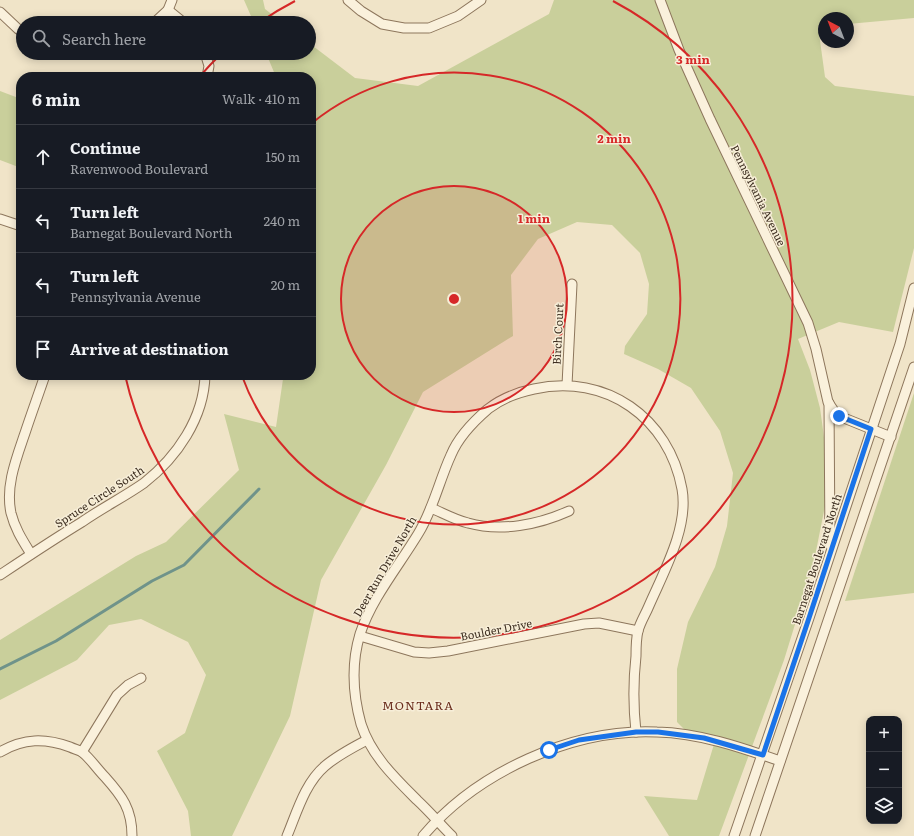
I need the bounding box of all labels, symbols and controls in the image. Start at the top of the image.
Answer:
north arrow [818,12,854,48]
search box [16,16,316,60]
icon: search [30,27,52,49]
text: Search here [62,27,146,50]
text: 3 min [676,50,711,68]
text: 6 min [32,86,80,111]
text: Walk · 410 m [222,89,300,108]
text: 2 min [597,129,631,147]
text: Continue [70,136,140,159]
street label: Pennsylvania Avenue [728,142,791,248]
icon: ahead [32,146,54,168]
text: 150 m [265,147,300,166]
text: Ravenwood Boulevard [70,159,208,178]
text: Turn left [70,200,139,223]
text: 1 min [518,209,551,227]
icon: left [32,210,54,232]
text: 240 m [264,211,300,230]
text: Barnegat Boulevard North [70,223,232,242]
text: Turn left [70,264,139,287]
icon: left [32,274,54,296]
text: 20 m [271,275,300,294]
text: Pennsylvania Avenue [70,287,201,306]
centre of rings [447,292,461,306]
street label: Birch Court [547,302,567,365]
text: Arrive at destination [70,337,229,360]
icon: arrive [32,338,54,360]
route end [830,407,848,425]
street label: Spruce Circle South [51,461,147,531]
street label: Barnegat Boulevard North [787,491,845,627]
street label: Deer Run Drive North [349,513,419,619]
street label: Boulder Drive [459,614,533,644]
district label: MONTARA [382,696,454,714]
map controls [866,716,902,824]
button: + [866,716,902,752]
route start [540,741,558,759]
button: − [866,752,902,788]
button: layers [866,788,902,824]

